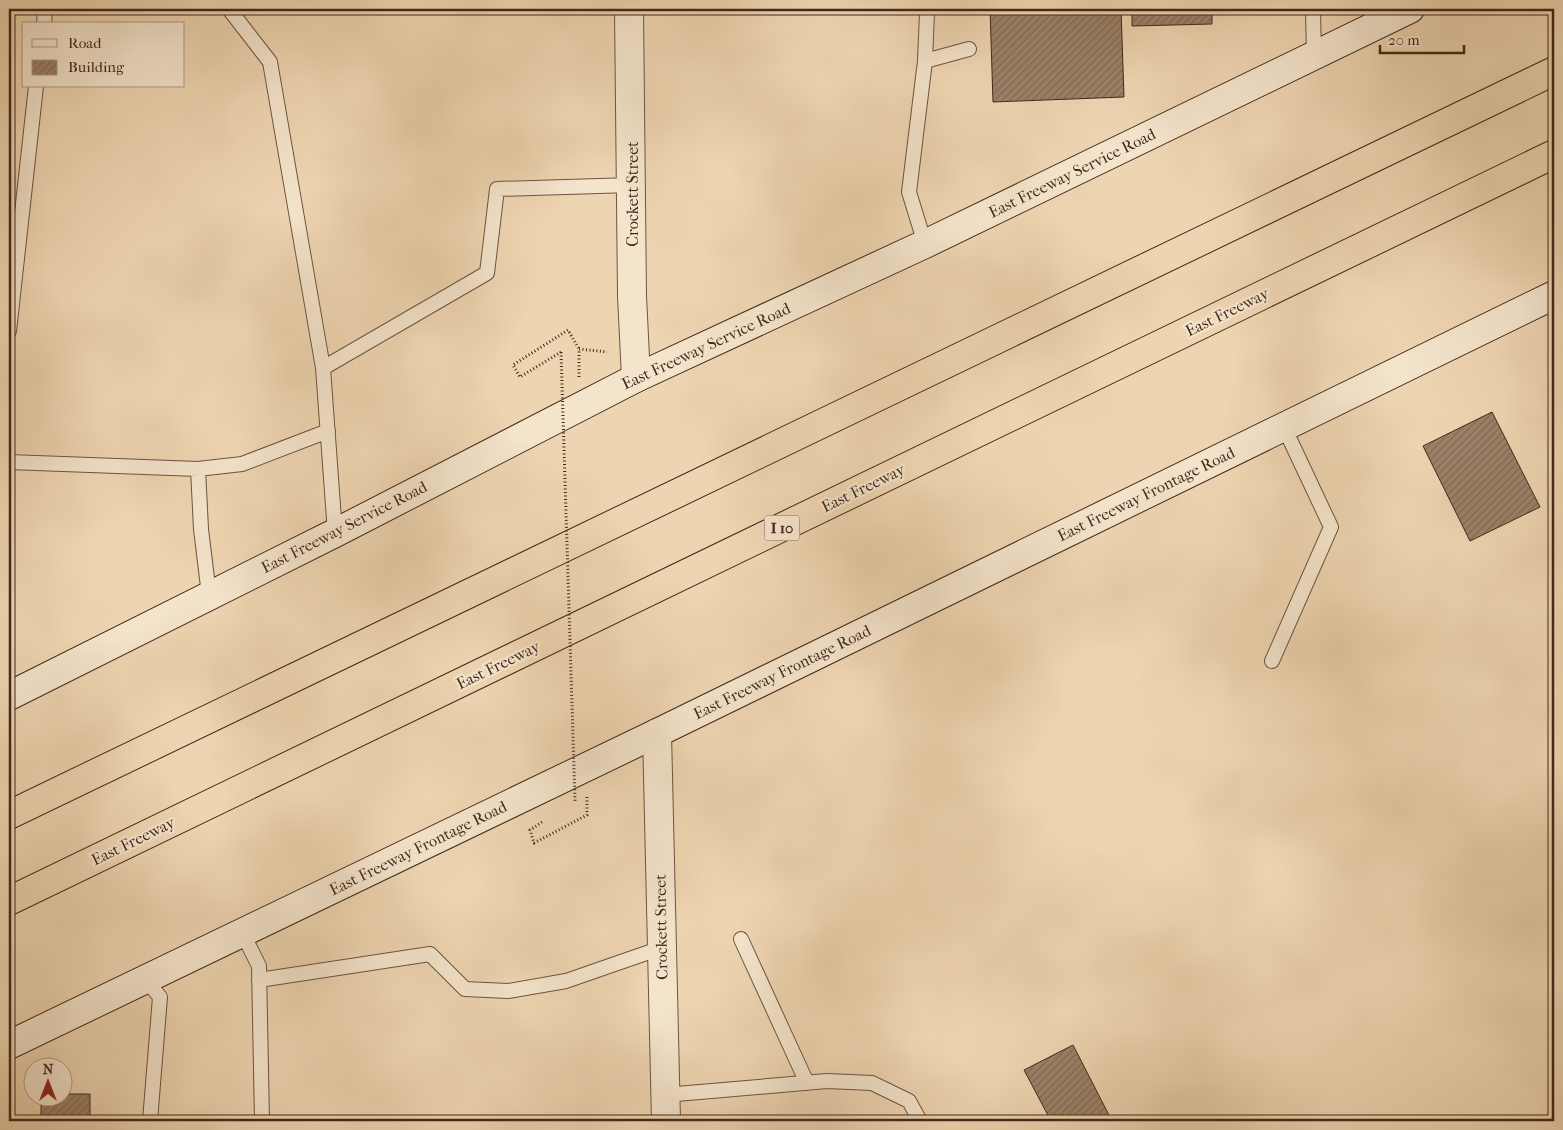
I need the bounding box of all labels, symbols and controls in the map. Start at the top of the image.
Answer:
legend [22,22,185,88]
scale bar [1380,22,1464,54]
text: 20 m [1388,31,1420,49]
text: Road [68,34,102,52]
text: Building [68,58,125,76]
street label: East Freeway Service Road [985,124,1159,222]
street label: Crockett Street [623,141,642,247]
street label: East Freeway [1182,283,1272,340]
street label: East Freeway Service Road [619,298,794,393]
street label: East Freeway Frontage Road [1054,443,1238,545]
street label: East Freeway [818,459,908,516]
street label: East Freeway Service Road [258,477,430,577]
road number: I 10 [764,516,800,540]
street label: East Freeway Frontage Road [690,621,874,723]
street label: East Freeway [453,636,543,693]
street label: East Freeway Frontage Road [326,797,510,899]
street label: East Freeway [88,812,178,869]
street label: Crockett Street [651,874,671,980]
north arrow [22,1058,72,1108]
text: N [43,1061,54,1078]

